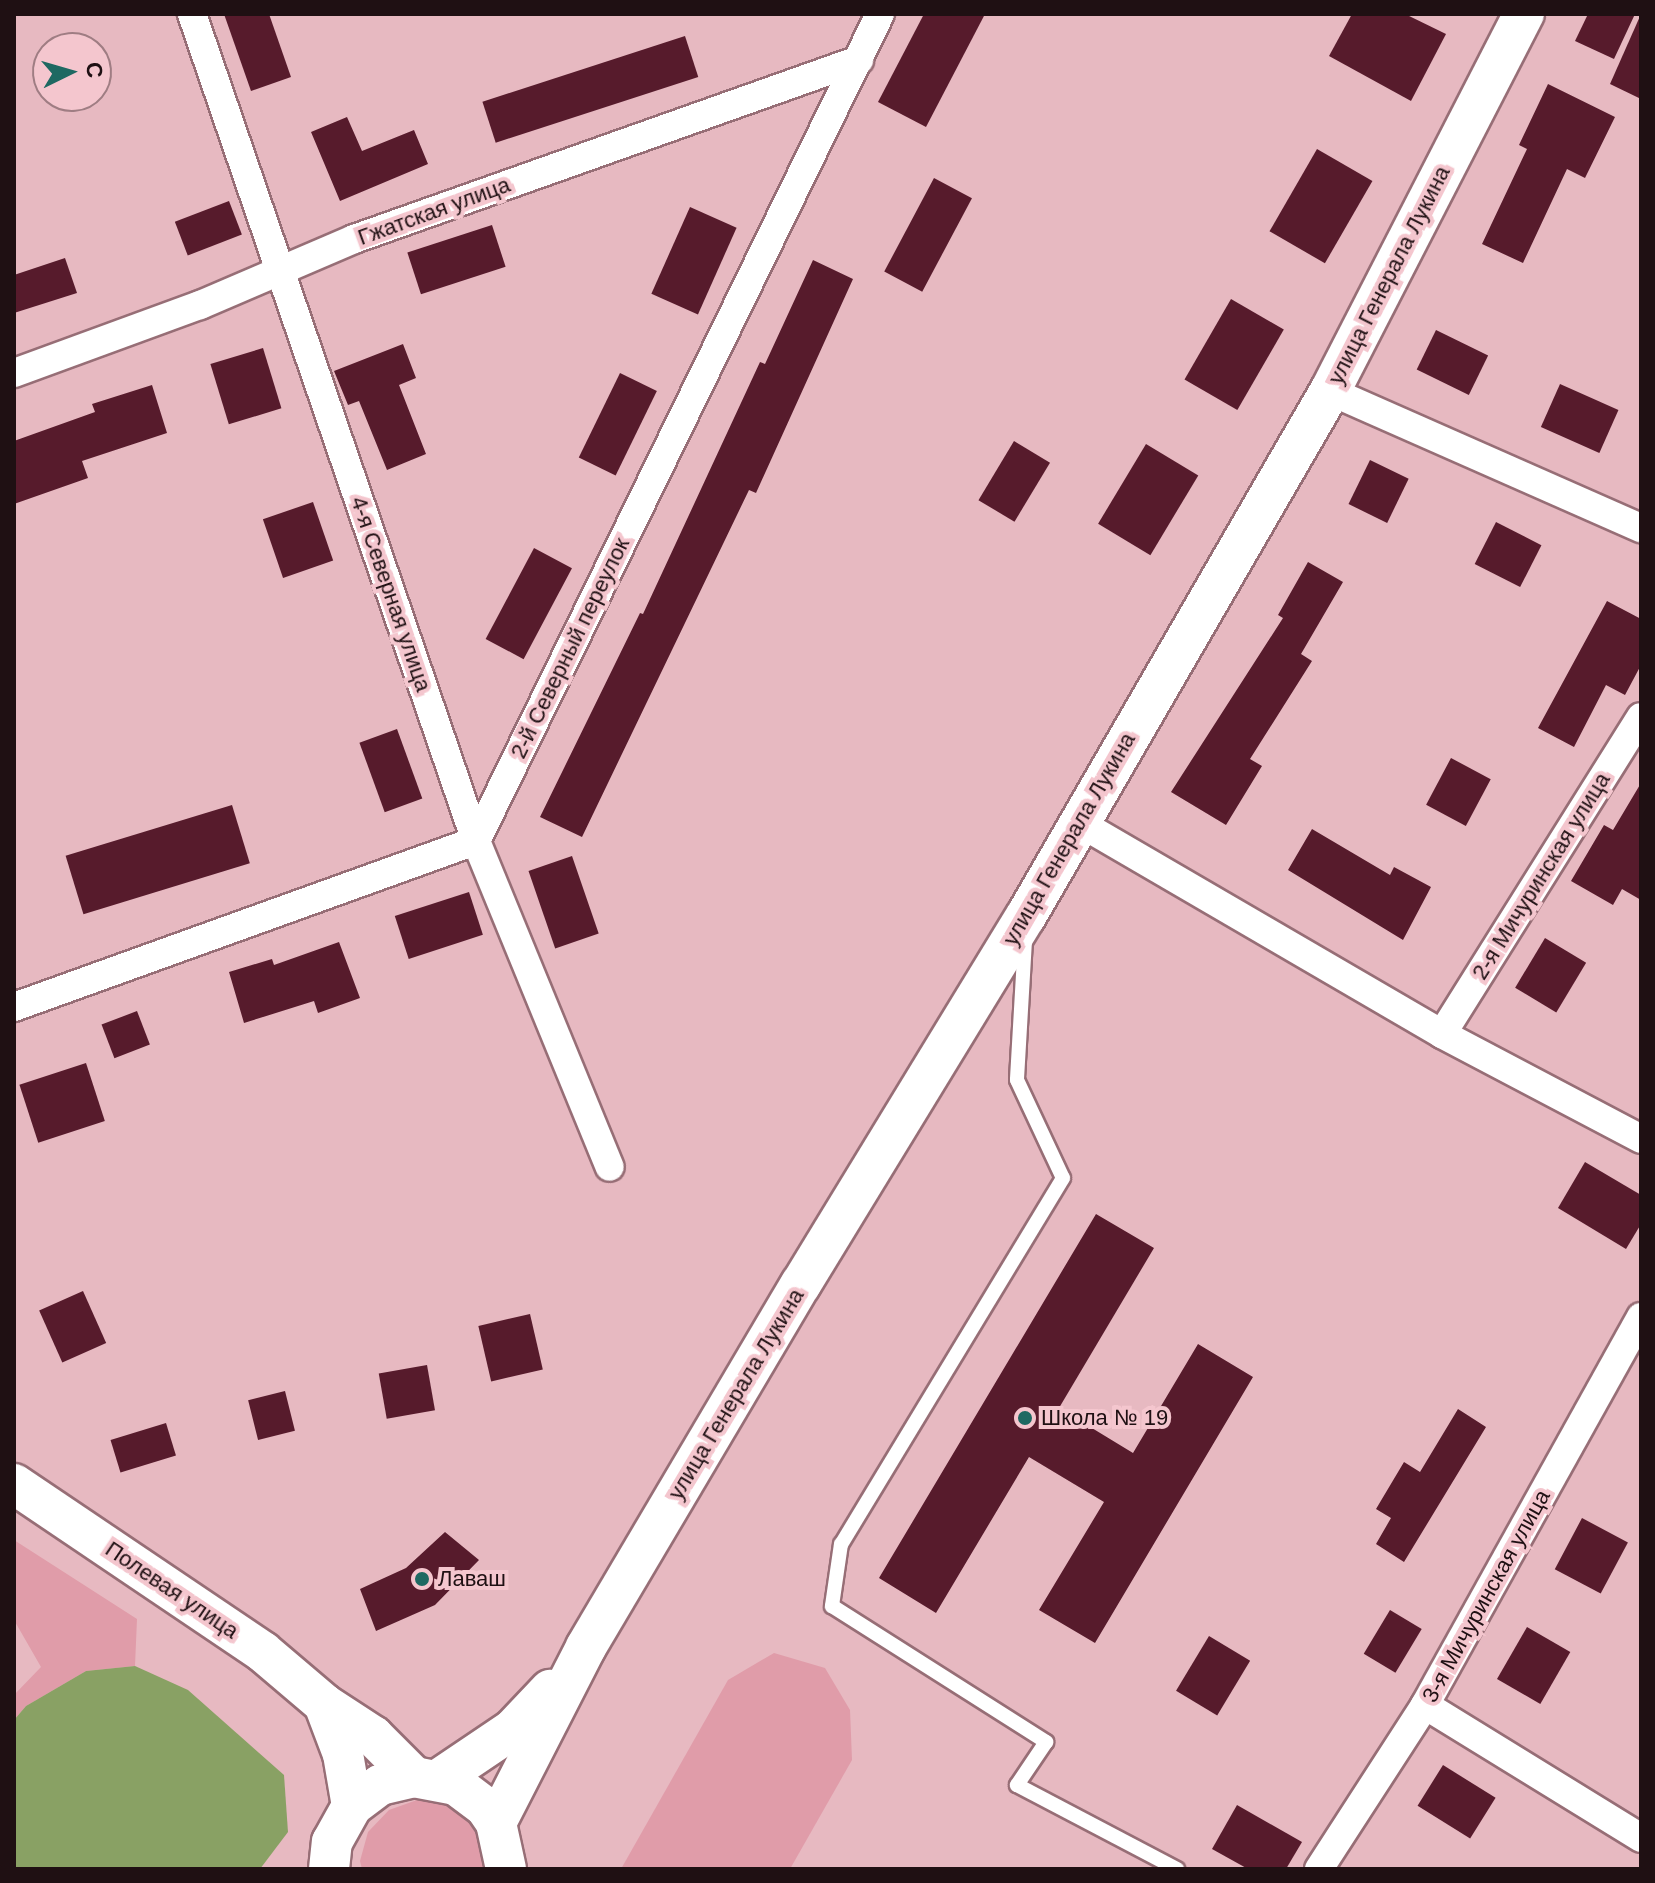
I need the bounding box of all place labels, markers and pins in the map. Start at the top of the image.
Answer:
place label: Школа № 19 [1041,1405,1168,1431]
marker: Школа № 19 [1016,1409,1034,1427]
place label: Лаваш [438,1566,506,1592]
marker: Лаваш [413,1570,431,1588]

